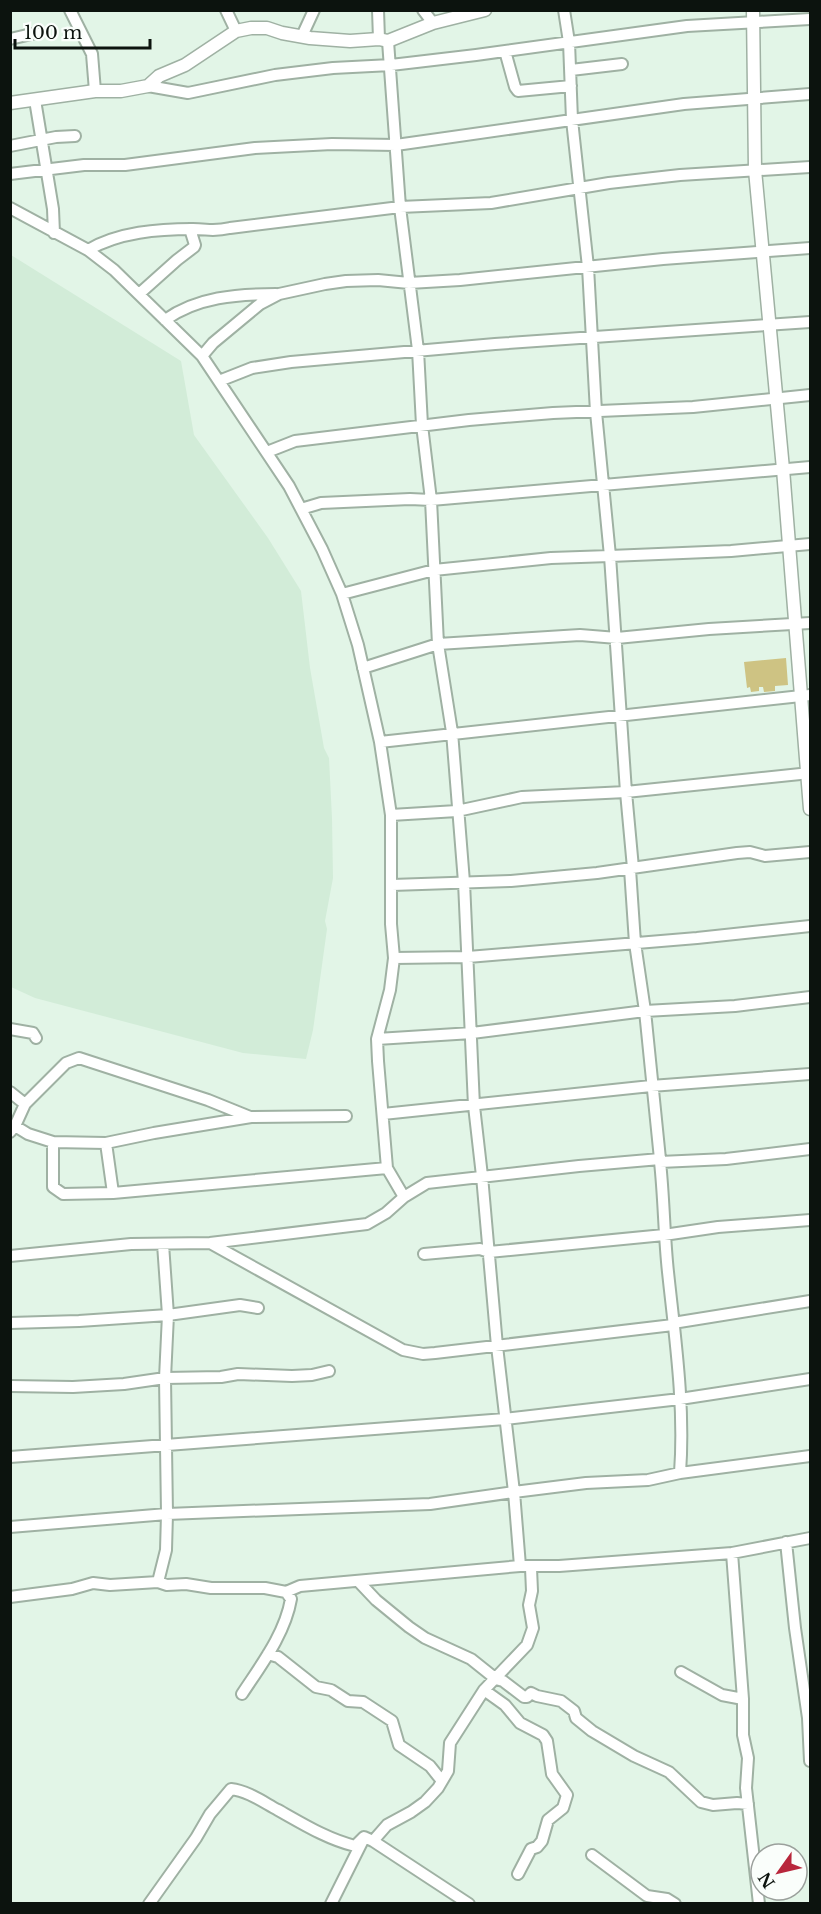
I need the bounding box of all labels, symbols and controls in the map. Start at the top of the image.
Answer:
scale bar [15,12,150,50]
text: 100 m [24,22,82,44]
north arrow [749,1842,809,1902]
text: N [754,1869,779,1892]

